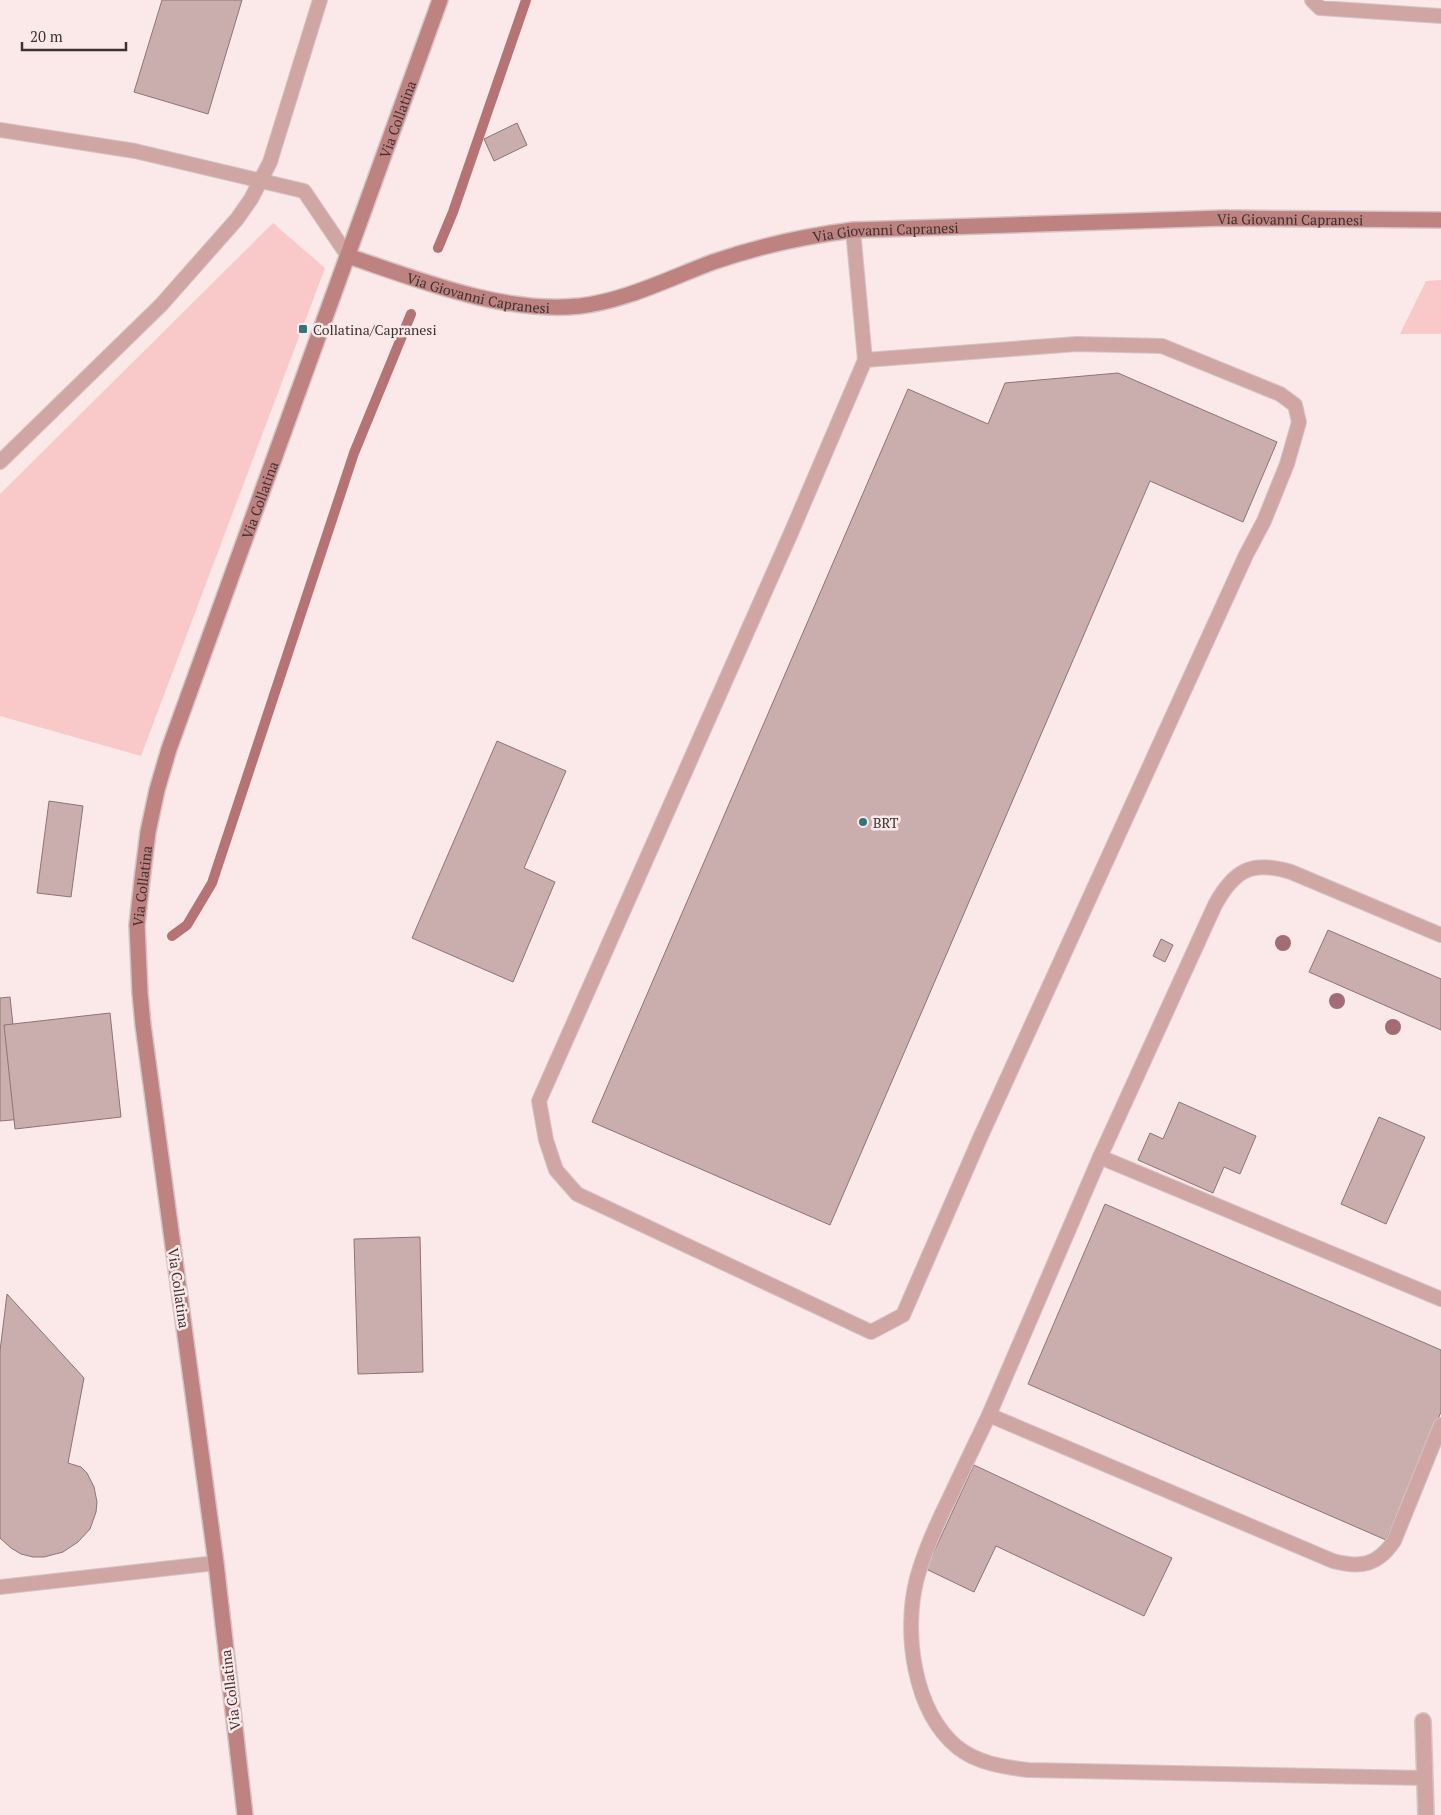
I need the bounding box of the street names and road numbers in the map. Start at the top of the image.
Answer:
street label: Via Collatina [374,78,420,160]
street label: Via Giovanni Capranesi [1217,208,1363,229]
street label: Via Giovanni Capranesi [811,217,959,245]
street label: Via Giovanni Capranesi [404,267,550,317]
street label: Via Collatina [236,459,282,541]
street label: Via Collatina [127,845,156,927]
street label: Via Collatina [164,1247,194,1329]
street label: Via Collatina [216,1649,244,1731]

